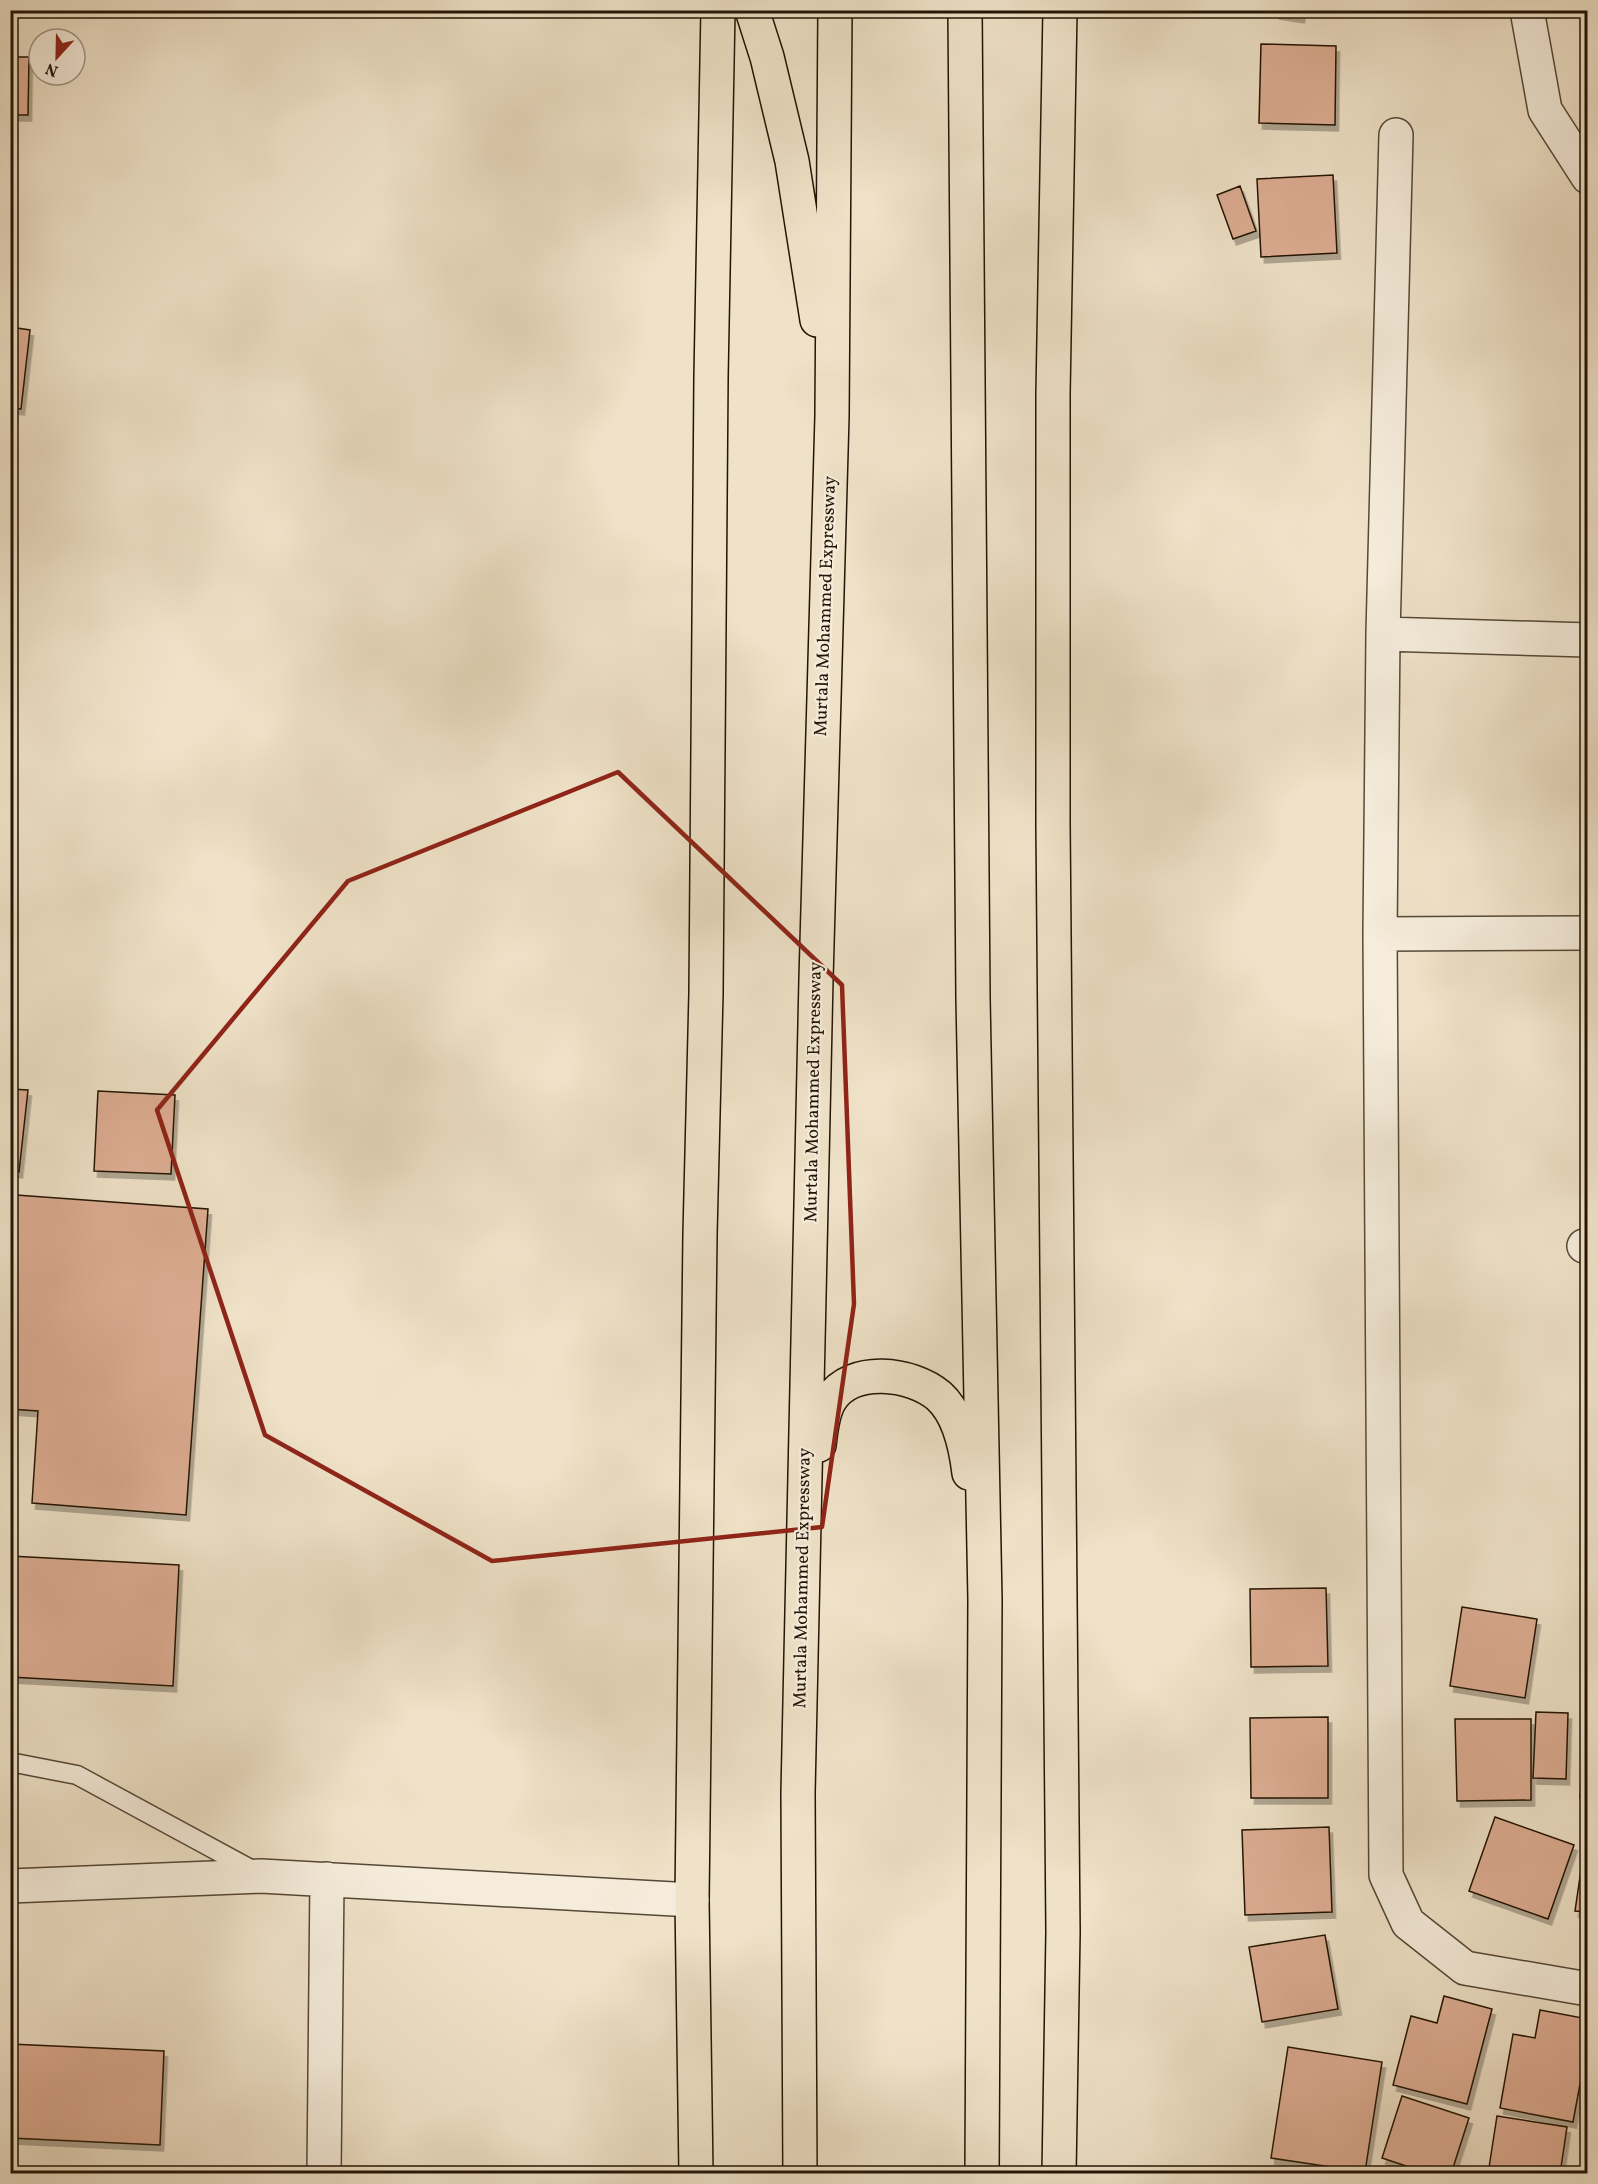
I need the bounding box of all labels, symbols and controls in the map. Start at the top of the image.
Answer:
north arrow [27,27,87,87]
text: N [42,57,62,81]
street label: Murtala Mohammed Expressway [809,475,843,737]
street label: Murtala Mohammed Expressway [799,961,829,1223]
street label: Murtala Mohammed Expressway [788,1447,818,1709]

